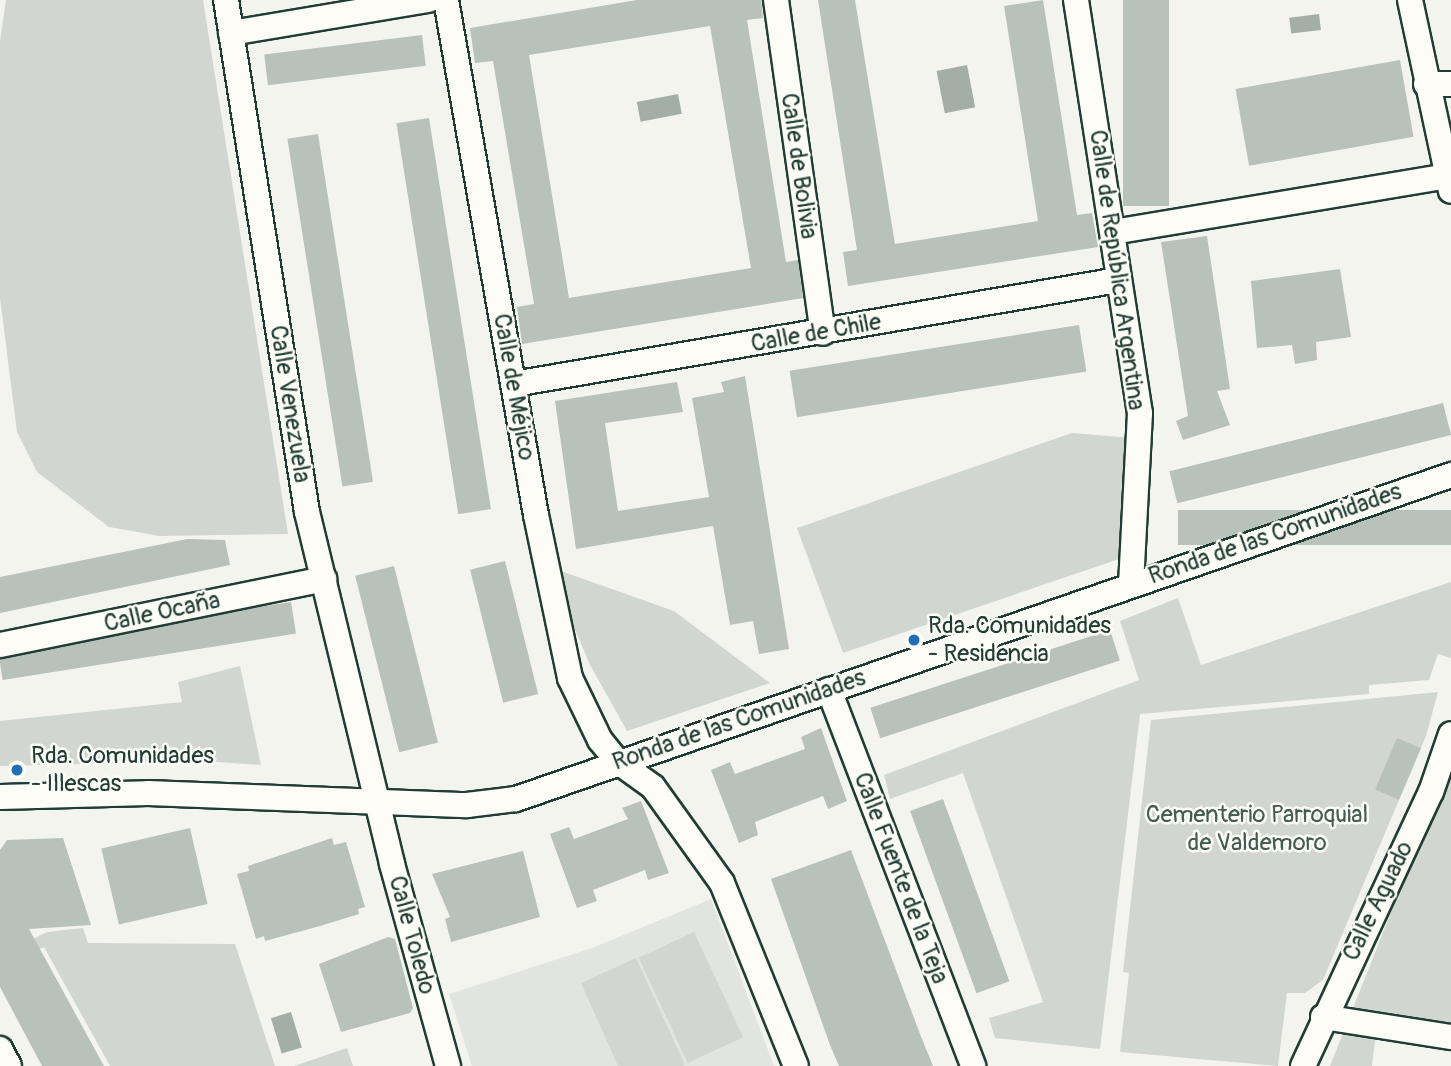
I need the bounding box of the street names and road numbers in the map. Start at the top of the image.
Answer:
street label: Calle de Bolivia [775,91,823,241]
street label: Calle de República Argentina [1083,128,1151,412]
street label: Calle de Chile [749,307,883,359]
street label: Calle de Méjico [487,311,541,463]
street label: Calle Venezuela [263,323,317,485]
street label: Ronda de las Comunidades [1145,477,1405,591]
street label: Calle Ocaña [101,586,223,638]
street label: Ronda de las Comunidades [609,663,869,777]
street label: Calle Fuente de la Teja [847,768,955,988]
street label: Calle Aguado [1337,836,1419,966]
street label: Calle Toledo [382,873,442,997]

